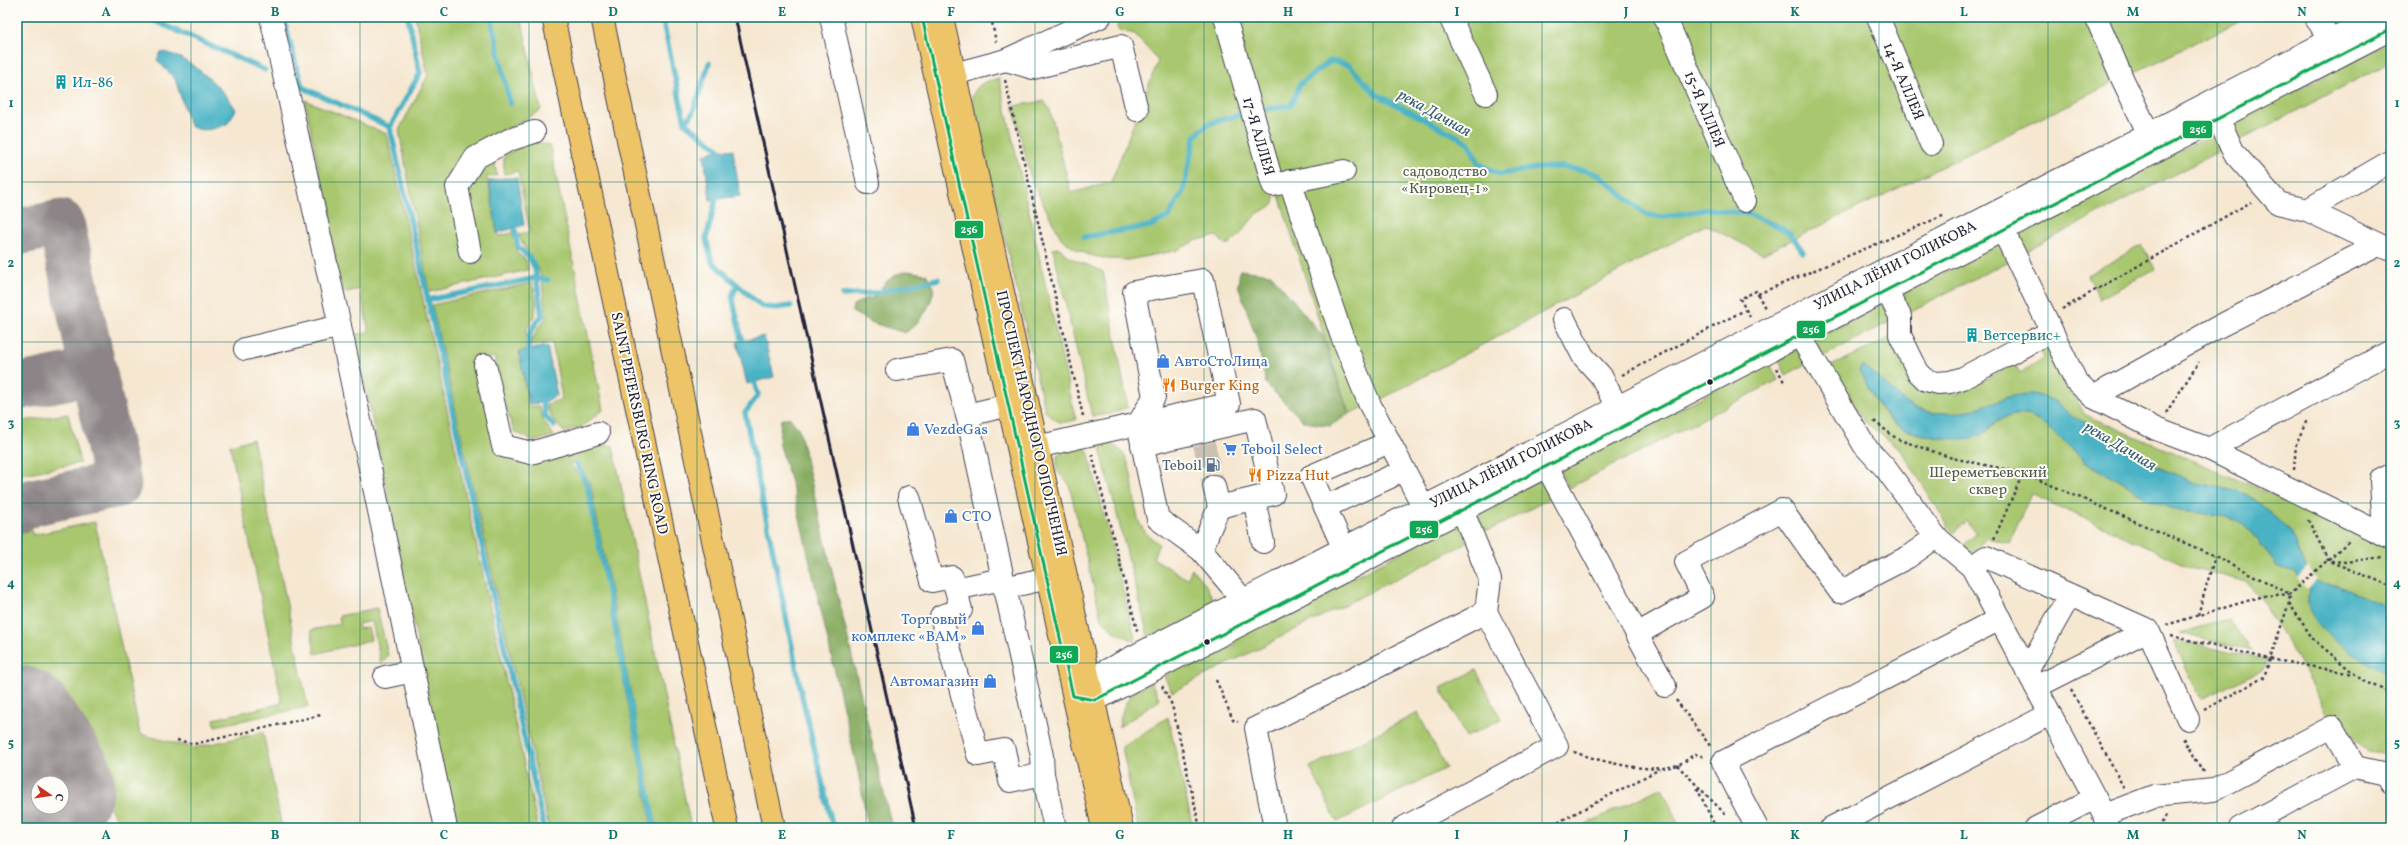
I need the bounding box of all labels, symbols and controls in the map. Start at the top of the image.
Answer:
text: A [101,4,111,22]
text: B [271,4,280,22]
text: C [440,4,448,22]
text: D [608,4,618,22]
text: E [778,4,786,22]
text: F [947,4,955,22]
text: G [1115,4,1125,22]
text: H [1283,4,1293,22]
text: I [1455,4,1460,22]
text: J [1623,4,1629,22]
text: K [1790,4,1800,22]
text: L [1960,4,1968,22]
text: M [2127,4,2140,22]
text: N [2297,4,2307,22]
street label: 14-Я АЛЛЕЯ [1877,39,1928,124]
street label: 15-Я АЛЛЕЯ [1678,68,1729,151]
place label: Ил-86 [72,73,113,94]
building icon: Ил-86 [53,74,69,90]
water label: река Дачная [1393,84,1475,143]
text: 1 [8,95,14,113]
street label: 17-Я АЛЛЕЯ [1236,95,1279,178]
text: 1 [2394,95,2400,113]
line badge: 256 [2182,120,2213,139]
text: 256 [2189,123,2207,138]
park label: садоводство «Кировец-1» [1401,162,1489,200]
street label: УЛИЦА ЛЁНИ ГОЛИКОВА [1811,216,1981,317]
line badge: 256 [954,220,984,239]
text: 256 [960,223,978,238]
text: 2 [8,255,15,273]
text: 2 [2394,255,2401,273]
street label: ПРОСПЕКТ НАРОДНОГО ОПОЛЧЕНИЯ [990,288,1071,558]
street label: SAINT PETERSBURG RING ROAD [605,310,672,536]
line badge: 256 [1796,320,1826,339]
text: 256 [1802,323,1820,338]
place label: Ветсервис+ [1983,326,2061,347]
building icon: Ветсервис+ [1964,327,1980,343]
place label: АвтоСтоЛица [1174,352,1268,373]
shop icon: АвтоСтоЛица [1155,353,1171,369]
place label: Burger King [1180,376,1260,397]
restaurant icon: Burger King [1161,377,1177,393]
unlabelled marker [1705,377,1715,387]
street label: УЛИЦА ЛЁНИ ГОЛИКОВА [1427,414,1597,515]
text: 3 [8,415,15,433]
text: 3 [2394,415,2401,433]
water label: река Дачная [2080,416,2160,477]
place label: VezdeGas [924,420,988,441]
shop icon: VezdeGas [905,421,921,437]
place label: Teboil Select [1241,440,1323,461]
supermarket icon: Teboil Select [1222,441,1238,457]
place label: Teboil [1162,456,1202,477]
fuel station icon: Teboil [1205,457,1221,473]
park label: Шереметьевский сквер [1929,463,2047,501]
place label: Pizza Hut [1266,466,1330,487]
restaurant icon: Pizza Hut [1247,467,1263,483]
place label: СТО [962,507,991,528]
shop icon: СТО [943,508,959,524]
line badge: 256 [1409,520,1439,539]
text: 256 [1415,523,1433,538]
text: 4 [7,575,15,593]
text: 4 [2393,575,2401,593]
place label: Торговый комплекс «ВАМ» [851,610,967,648]
shop icon: Торговый комплекс «ВАМ» [970,620,986,636]
unlabelled marker [1202,637,1212,647]
line badge: 256 [1049,645,1079,664]
text: 256 [1055,648,1073,663]
place label: Автомагазин [890,672,979,693]
shop icon: Автомагазин [982,673,998,689]
text: 5 [8,735,14,753]
text: 5 [2394,735,2400,753]
north arrow [30,775,70,815]
text: С [50,792,66,802]
text: A [101,827,111,845]
text: B [271,827,280,845]
text: C [440,827,448,845]
text: D [608,827,618,845]
text: E [778,827,786,845]
text: F [947,827,955,845]
text: G [1115,827,1125,845]
text: H [1283,827,1293,845]
text: I [1455,827,1460,845]
text: J [1623,827,1629,845]
text: K [1790,827,1800,845]
text: L [1960,827,1968,845]
text: M [2127,827,2140,845]
text: N [2297,827,2307,845]

